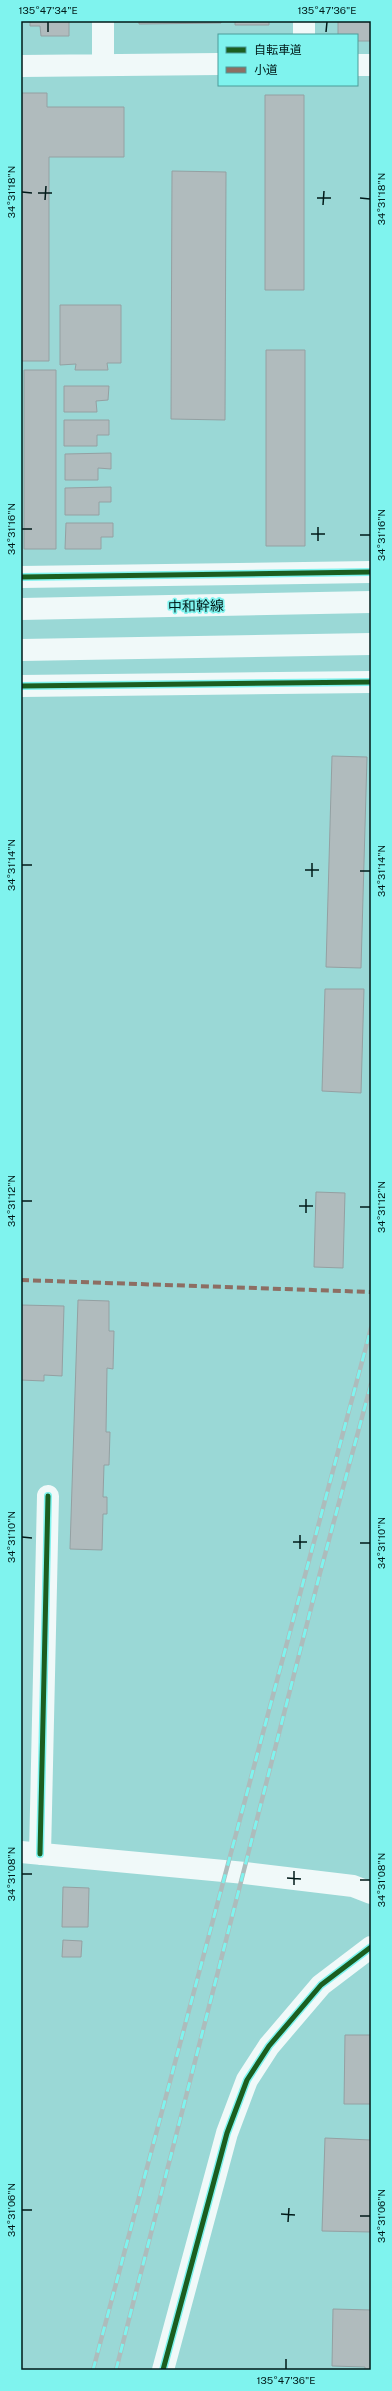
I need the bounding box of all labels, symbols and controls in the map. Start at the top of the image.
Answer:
text: 135°47'34"E [18,4,78,16]
text: 135°47'36"E [297,4,357,16]
legend [218,34,358,86]
text: 自転車道 [254,43,302,57]
text: 小道 [254,63,278,77]
text: 34°31'18"N [5,166,17,218]
text: 34°31'18"N [375,173,387,225]
text: 34°31'16"N [5,503,17,555]
text: 34°31'16"N [375,509,387,561]
street label: 中和幹線 [168,598,224,614]
text: 34°31'14"N [5,839,17,891]
text: 34°31'14"N [375,845,387,897]
text: 34°31'12"N [5,1175,17,1227]
text: 34°31'12"N [375,1181,387,1233]
text: 34°31'10"N [5,1511,17,1563]
text: 34°31'10"N [375,1517,387,1569]
text: 34°31'08"N [5,1847,17,1901]
text: 34°31'08"N [375,1853,387,1907]
text: 34°31'06"N [5,2183,17,2237]
text: 34°31'06"N [375,2189,387,2243]
text: 135°47'36"E [256,2374,316,2386]

